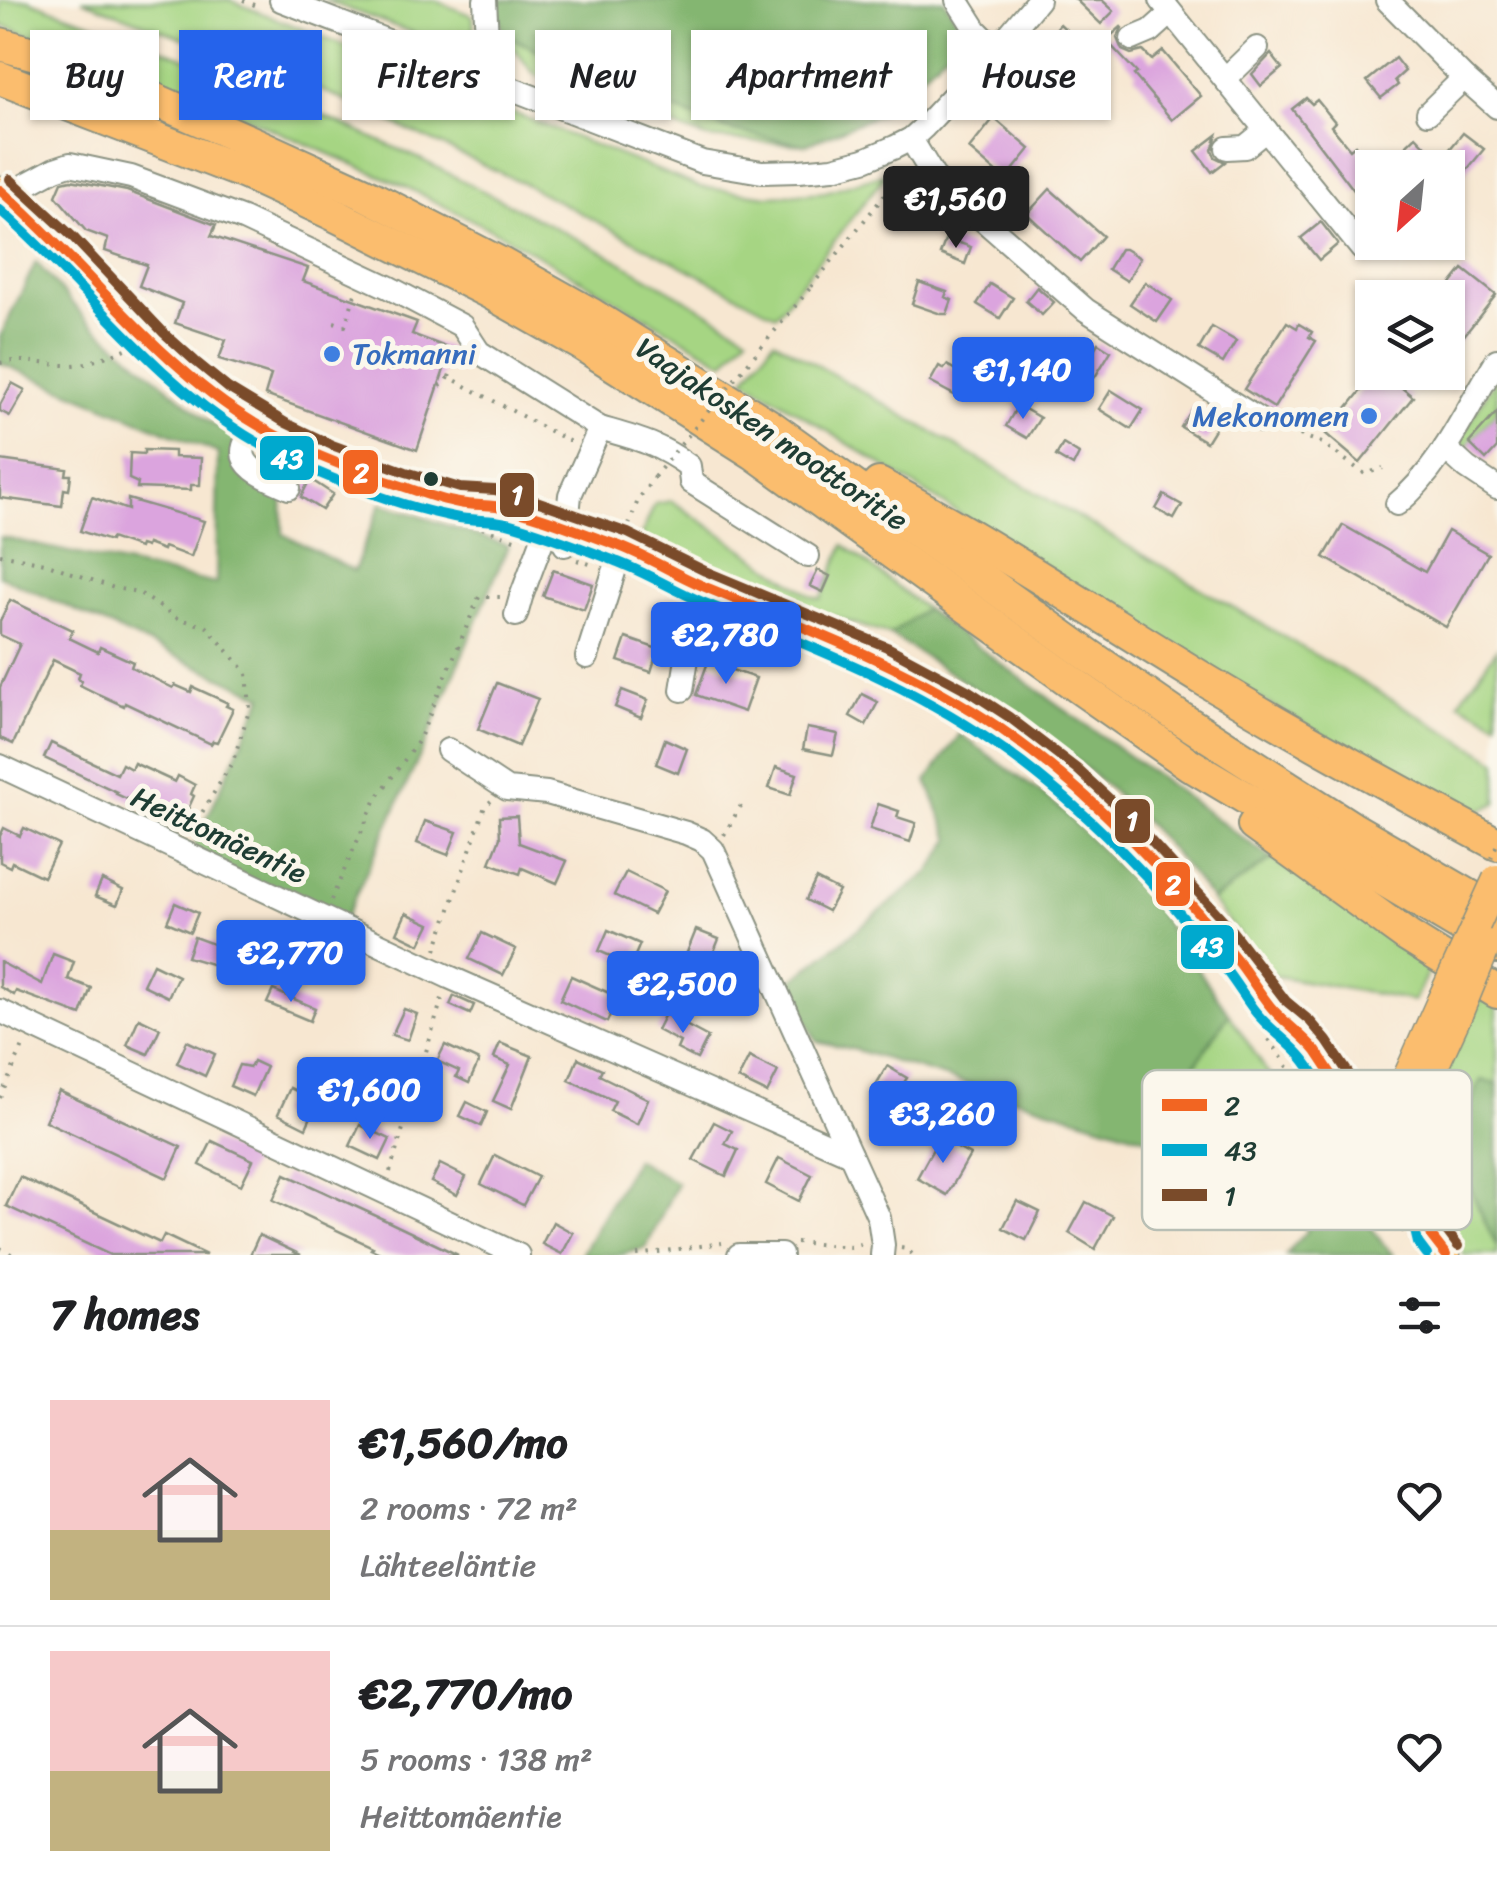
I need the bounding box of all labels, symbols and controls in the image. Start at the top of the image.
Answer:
chip: Buy [30,30,159,120]
chip: Rent [179,30,322,120]
chip: Filters [342,30,515,120]
chip: New [535,30,671,120]
chip: Apartment [691,30,927,120]
chip: House [947,30,1111,120]
north arrow [1355,150,1465,260]
map controls [1355,150,1465,390]
pin: €1,560 [875,166,1037,251]
text: €1,560 [905,170,1007,227]
button: layers [1355,280,1465,390]
street label: Vaajakosken moottoritie [624,322,920,546]
place label: Tokmanni [352,327,477,381]
pin: €1,140 [942,337,1104,422]
text: €1,140 [974,341,1072,398]
marker: Tokmanni [321,343,343,365]
place label: Mekonomen [1192,389,1349,443]
marker: Mekonomen [1358,405,1380,427]
line badge: 43 [258,434,316,482]
text: 43 [271,434,304,483]
line badge: 2 [341,448,380,496]
text: 2 [352,448,369,497]
unlabelled marker [421,469,441,489]
text: 1 [511,470,523,519]
line badge: 1 [498,471,536,519]
pin: €2,780 [645,602,807,687]
text: €2,780 [673,606,779,663]
street label: Heittomäentie [122,771,316,899]
text: 1 [1126,796,1138,845]
line badge: 1 [1113,797,1152,845]
line badge: 2 [1154,860,1192,908]
text: 2 [1164,860,1181,909]
pin: €2,770 [210,920,372,1005]
text: 43 [1191,922,1224,971]
line badge: 43 [1179,923,1236,971]
text: €2,770 [238,924,344,981]
pin: €2,500 [602,951,764,1036]
text: €2,500 [629,955,737,1012]
pin: €1,600 [289,1057,451,1142]
text: €1,600 [319,1061,421,1118]
legend [1142,1070,1472,1230]
pin: €3,260 [862,1081,1024,1166]
text: 2 [1224,1081,1240,1130]
text: €3,260 [891,1085,995,1142]
text: 43 [1224,1126,1257,1175]
text: 1 [1224,1171,1236,1220]
text: 7 homes [50,1278,199,1352]
icon: filters [1392,1288,1447,1343]
text: €1,560/mo [360,1406,568,1480]
icon: home [130,1440,250,1560]
icon: heart [1392,1473,1447,1528]
text: 2 rooms · 72 m² [360,1480,578,1537]
text: Lähteeläntie [360,1537,536,1594]
text: €2,770/mo [360,1657,572,1731]
icon: home [130,1691,250,1811]
icon: heart [1392,1724,1447,1779]
text: 5 rooms · 138 m² [360,1731,592,1788]
text: Heittomäentie [360,1788,562,1845]

